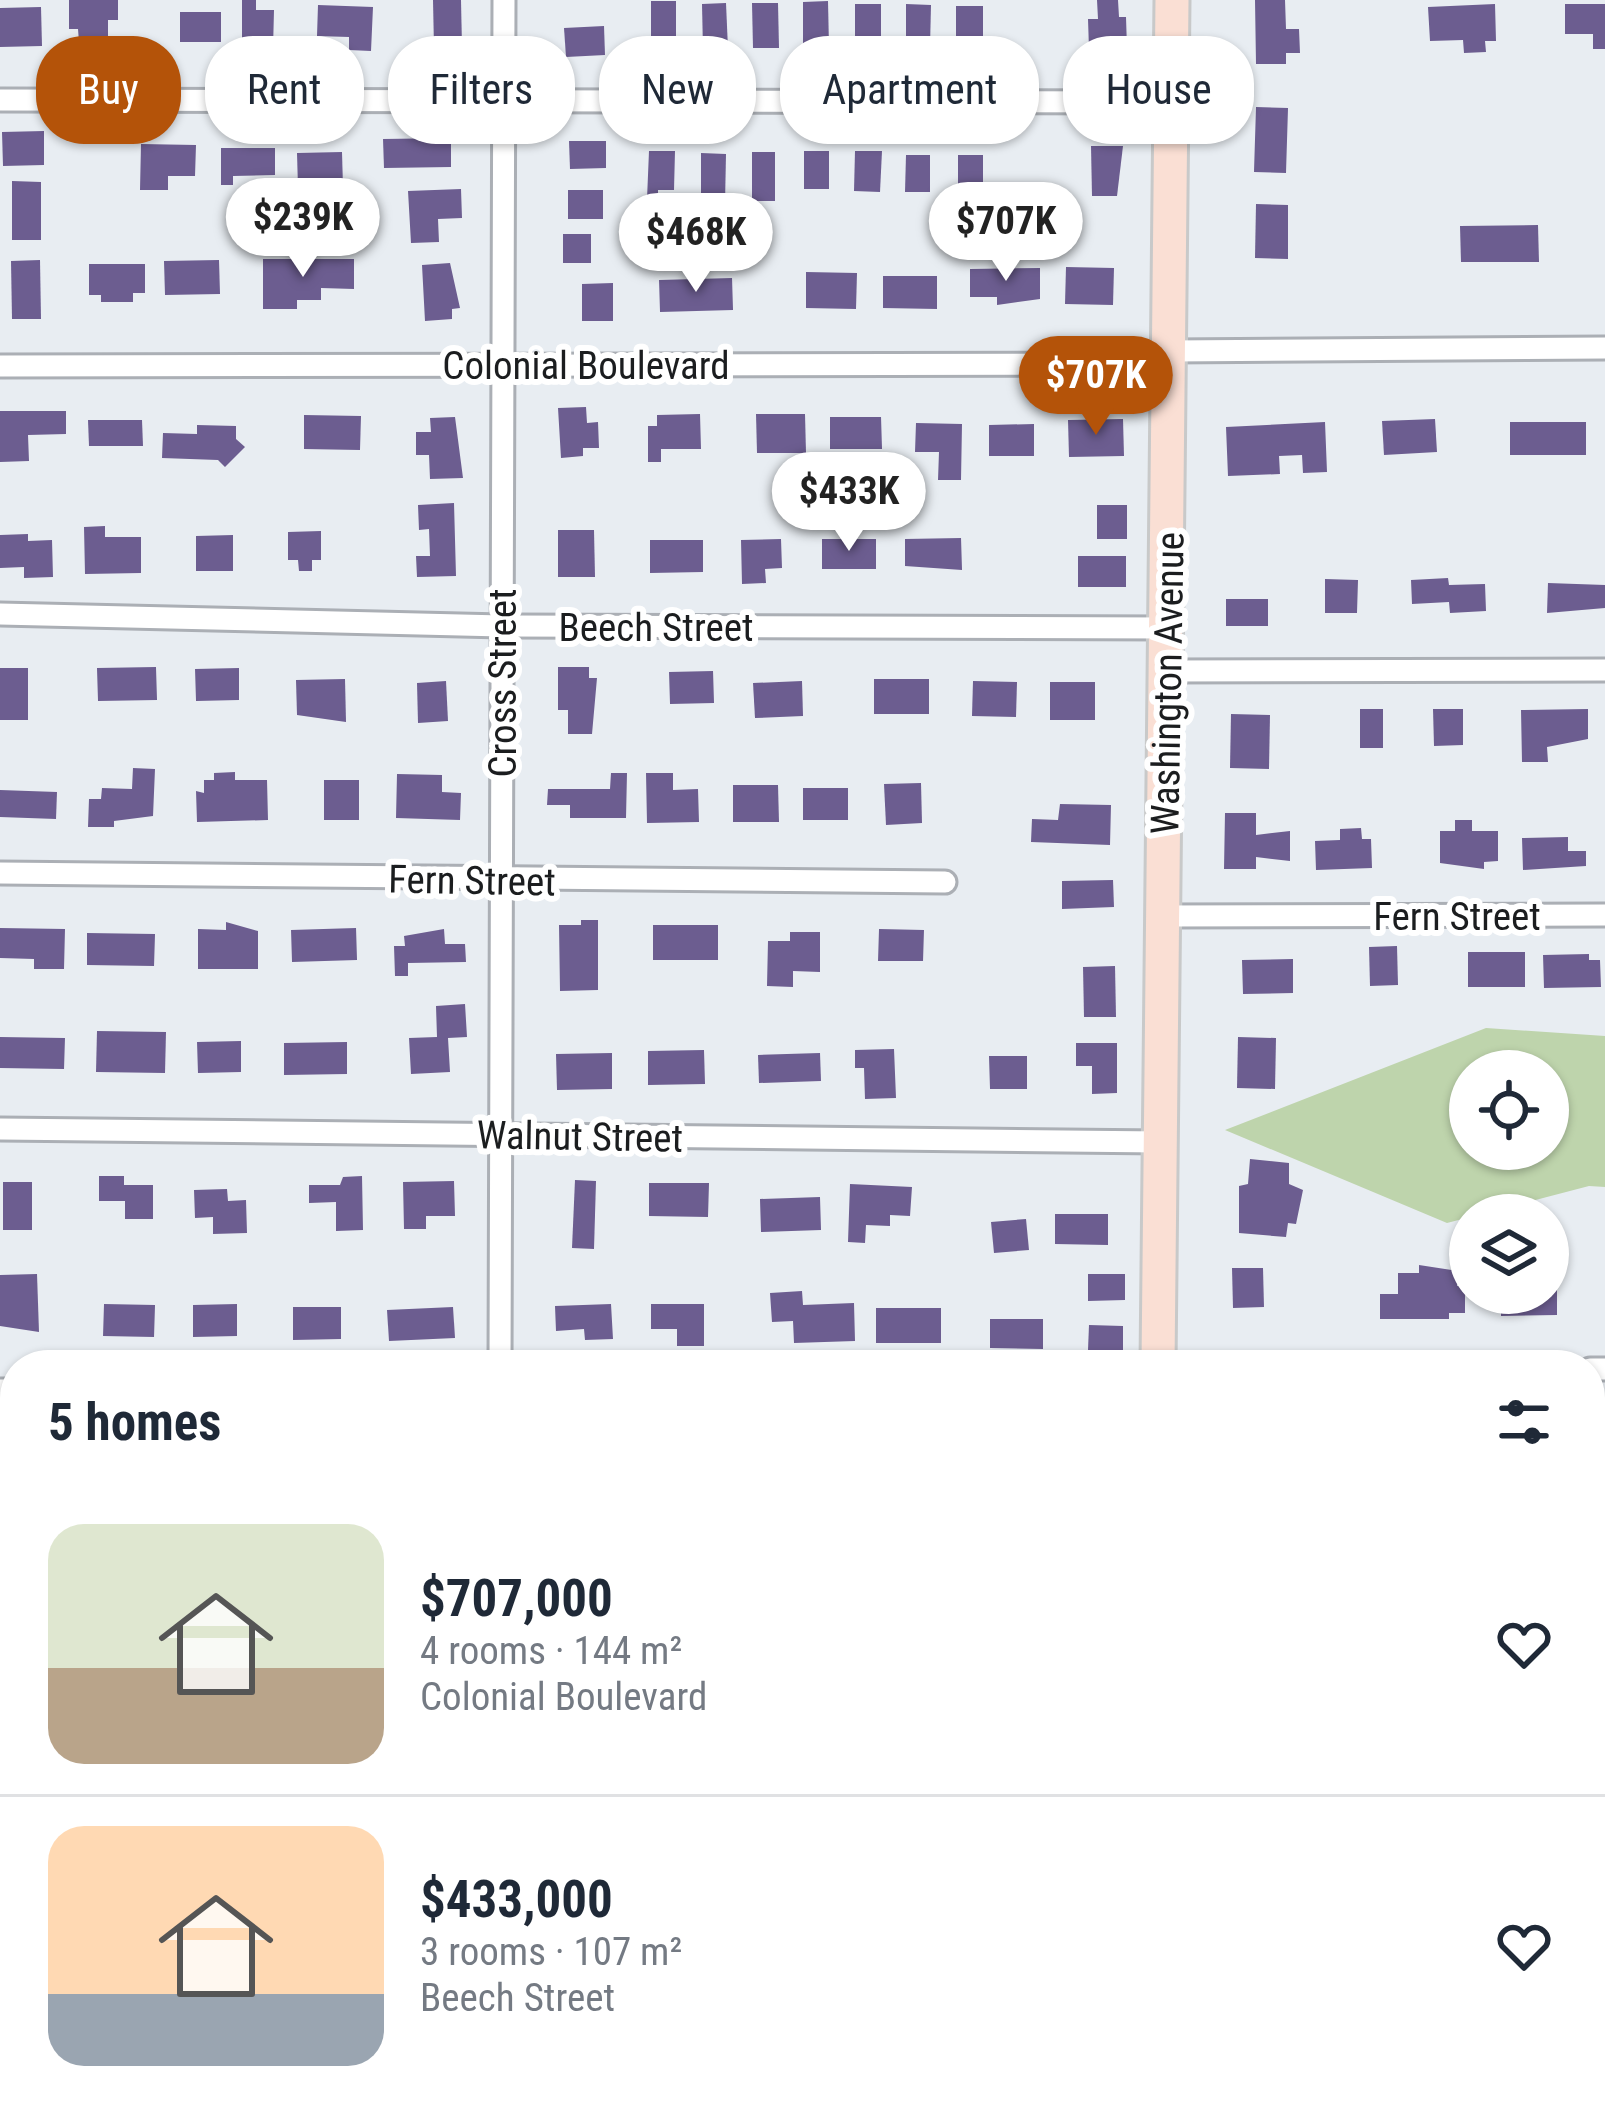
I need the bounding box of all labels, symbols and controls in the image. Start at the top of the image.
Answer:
chip: Buy [36,36,181,144]
chip: Rent [205,36,364,144]
chip: Filters [388,36,575,144]
chip: New [599,36,756,144]
chip: Apartment [780,36,1039,144]
chip: House [1063,36,1254,144]
pin: $239K [219,178,387,280]
pin: $707K [922,182,1090,284]
pin: $468K [612,193,780,295]
text: $239K [253,194,353,240]
text: $707K [956,198,1056,244]
text: $468K [646,209,746,255]
pin: $707K [1012,336,1180,438]
street label: Colonial Boulevard [442,343,730,389]
text: $707K [1046,352,1146,398]
pin: $433K [765,452,933,554]
text: $433K [799,468,899,514]
street label: Washington Avenue [1142,531,1194,835]
street label: Cross Street [480,588,526,778]
street label: Beech Street [558,605,754,651]
street label: Fern Street [388,857,556,905]
street label: Fern Street [1373,894,1541,940]
map controls [1449,1050,1569,1314]
button: locate [1449,1050,1569,1170]
street label: Walnut Street [476,1112,684,1162]
button: layers [1449,1194,1569,1314]
icon: filters [1491,1389,1557,1455]
text: 5 homes [48,1393,221,1452]
text: $707,000 [420,1569,613,1628]
icon: home [144,1572,288,1716]
icon: heart [1491,1611,1557,1677]
text: 4 rooms · 144 m² [420,1628,682,1674]
text: Colonial Boulevard [420,1674,707,1720]
text: $433,000 [420,1870,613,1929]
icon: home [144,1874,288,2018]
icon: heart [1491,1913,1557,1979]
text: 3 rooms · 107 m² [420,1929,682,1975]
text: Beech Street [420,1975,615,2021]

